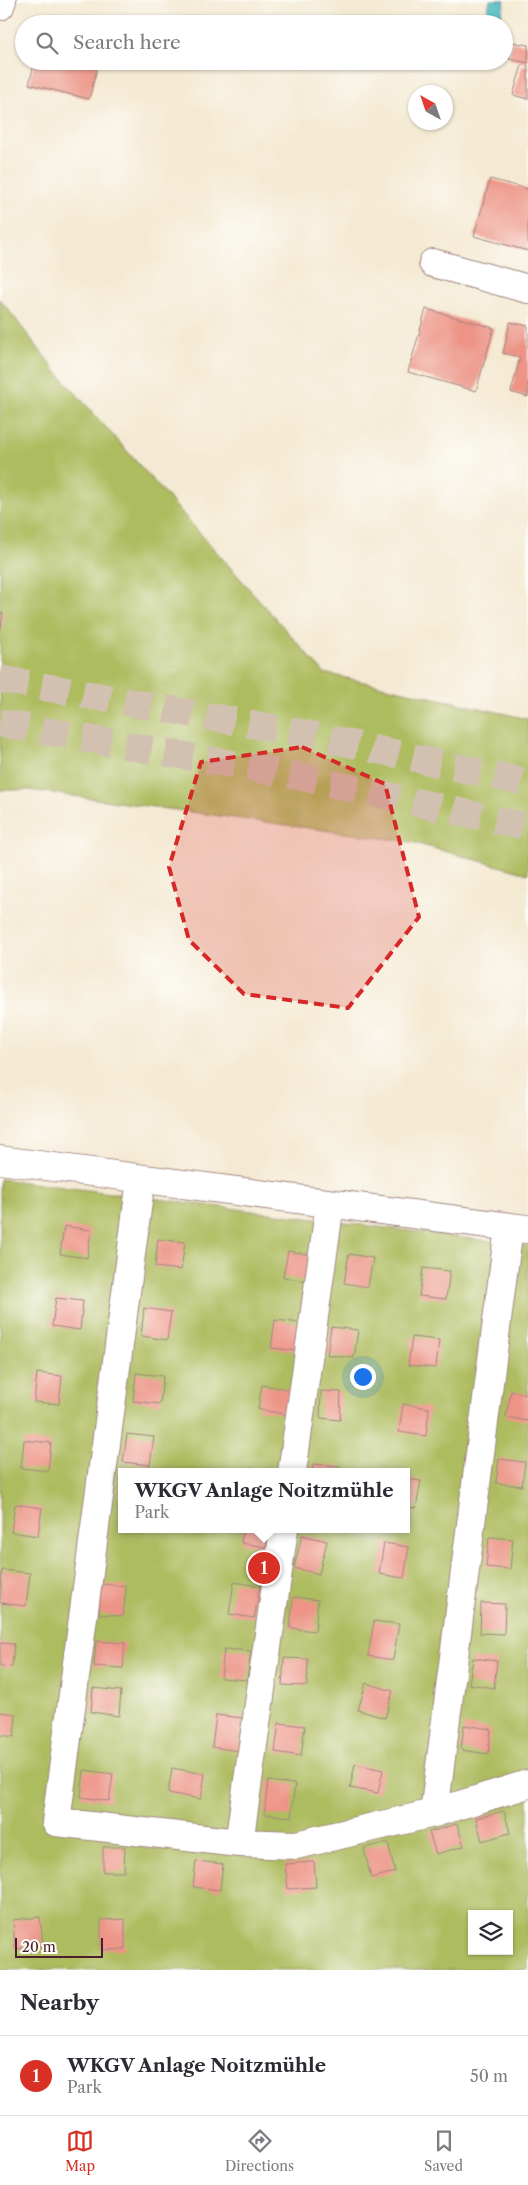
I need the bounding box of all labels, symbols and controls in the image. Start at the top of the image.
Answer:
search box [15,15,513,70]
icon: search [33,29,61,57]
text: Search here [73,31,181,54]
north arrow [408,85,453,130]
your location [350,1364,376,1390]
popup [118,1468,410,1533]
text: WKGV Anlage Noitzmühle [134,1479,394,1502]
text: Park [134,1502,169,1522]
pin: 1 [248,1549,280,1587]
map controls [468,1910,513,1955]
button: layers [468,1910,513,1955]
scale bar [15,1935,102,1958]
text: 20 m [22,1938,56,1956]
text: Nearby [20,1990,99,2015]
text: WKGV Anlage Noitzmühle [67,2054,326,2077]
text: 1 [32,2066,40,2086]
text: 50 m [470,2066,508,2086]
text: Park [67,2077,102,2097]
tab: Map [65,2127,95,2175]
tab: Directions [225,2127,294,2175]
tab: Saved [424,2127,463,2175]

